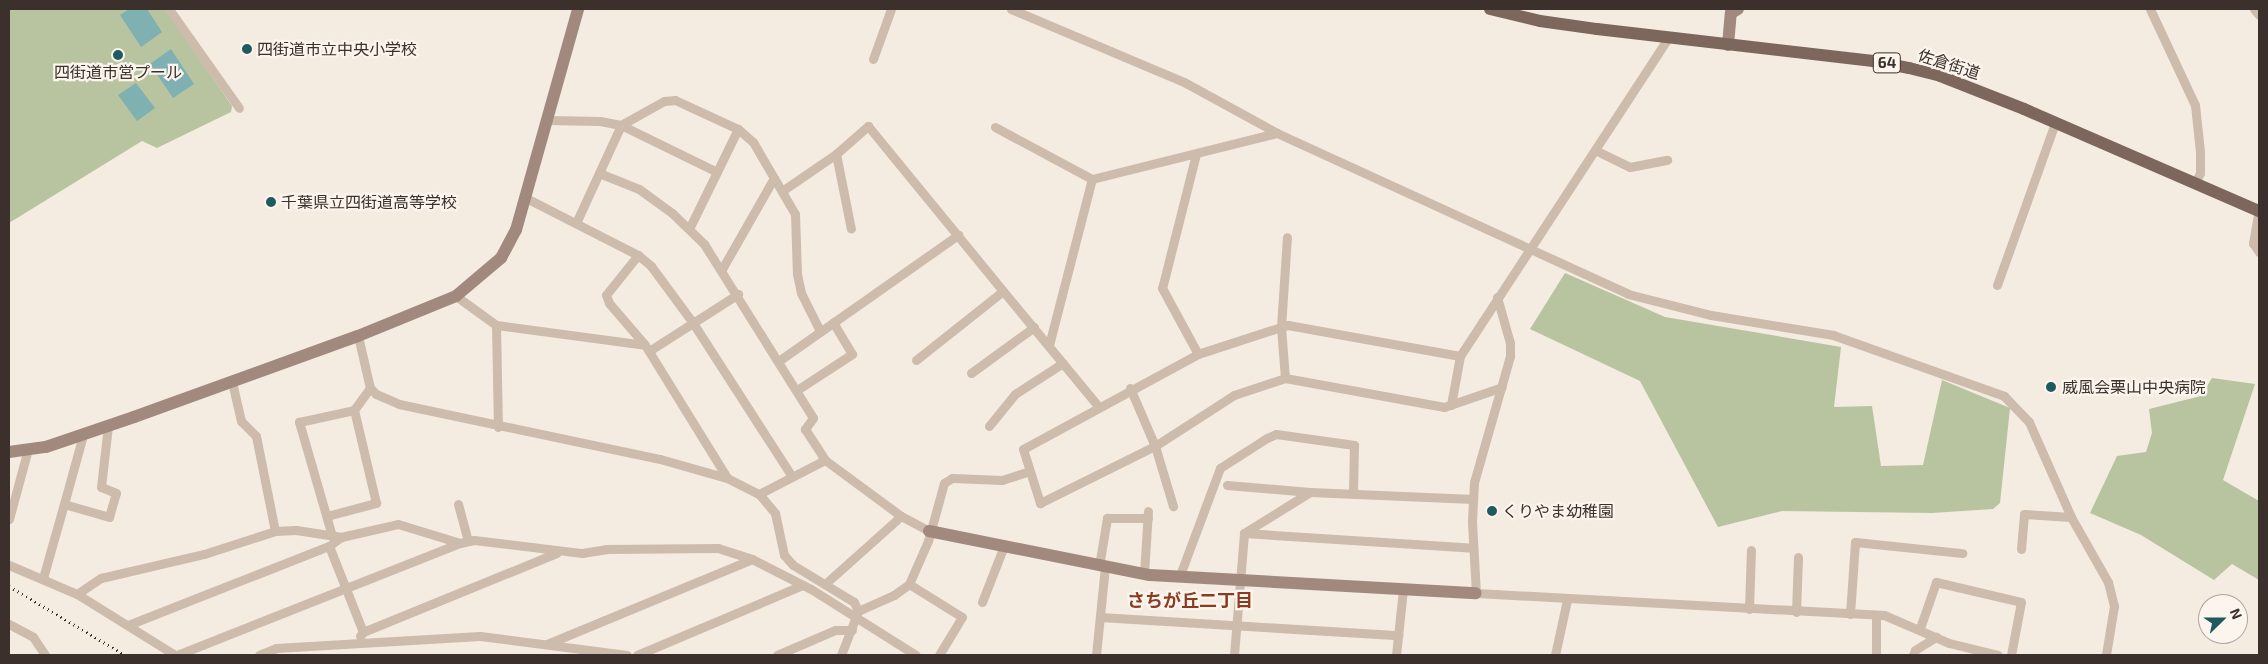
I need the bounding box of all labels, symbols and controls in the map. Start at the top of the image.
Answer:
place label: 四街道市立中央小学校 [257,39,417,59]
marker: 四街道市立中央小学校 [241,43,253,55]
street label: 佐倉街道 [1916,45,1982,83]
marker: 四街道市営プール [112,49,124,61]
road number: 64 [1872,50,1902,76]
place label: 四街道市営プール [54,62,182,82]
place label: 千葉県立四街道高等学校 [281,192,457,212]
marker: 千葉県立四街道高等学校 [265,196,277,208]
place label: 威風会栗山中央病院 [2062,377,2206,397]
marker: 威風会栗山中央病院 [2044,380,2058,394]
place label: くりやま幼稚園 [1502,501,1614,521]
marker: くりやま幼稚園 [1486,505,1498,517]
district label: さちが丘二丁目 [1127,589,1253,611]
north arrow [2198,594,2248,644]
text: N [2227,606,2246,621]

